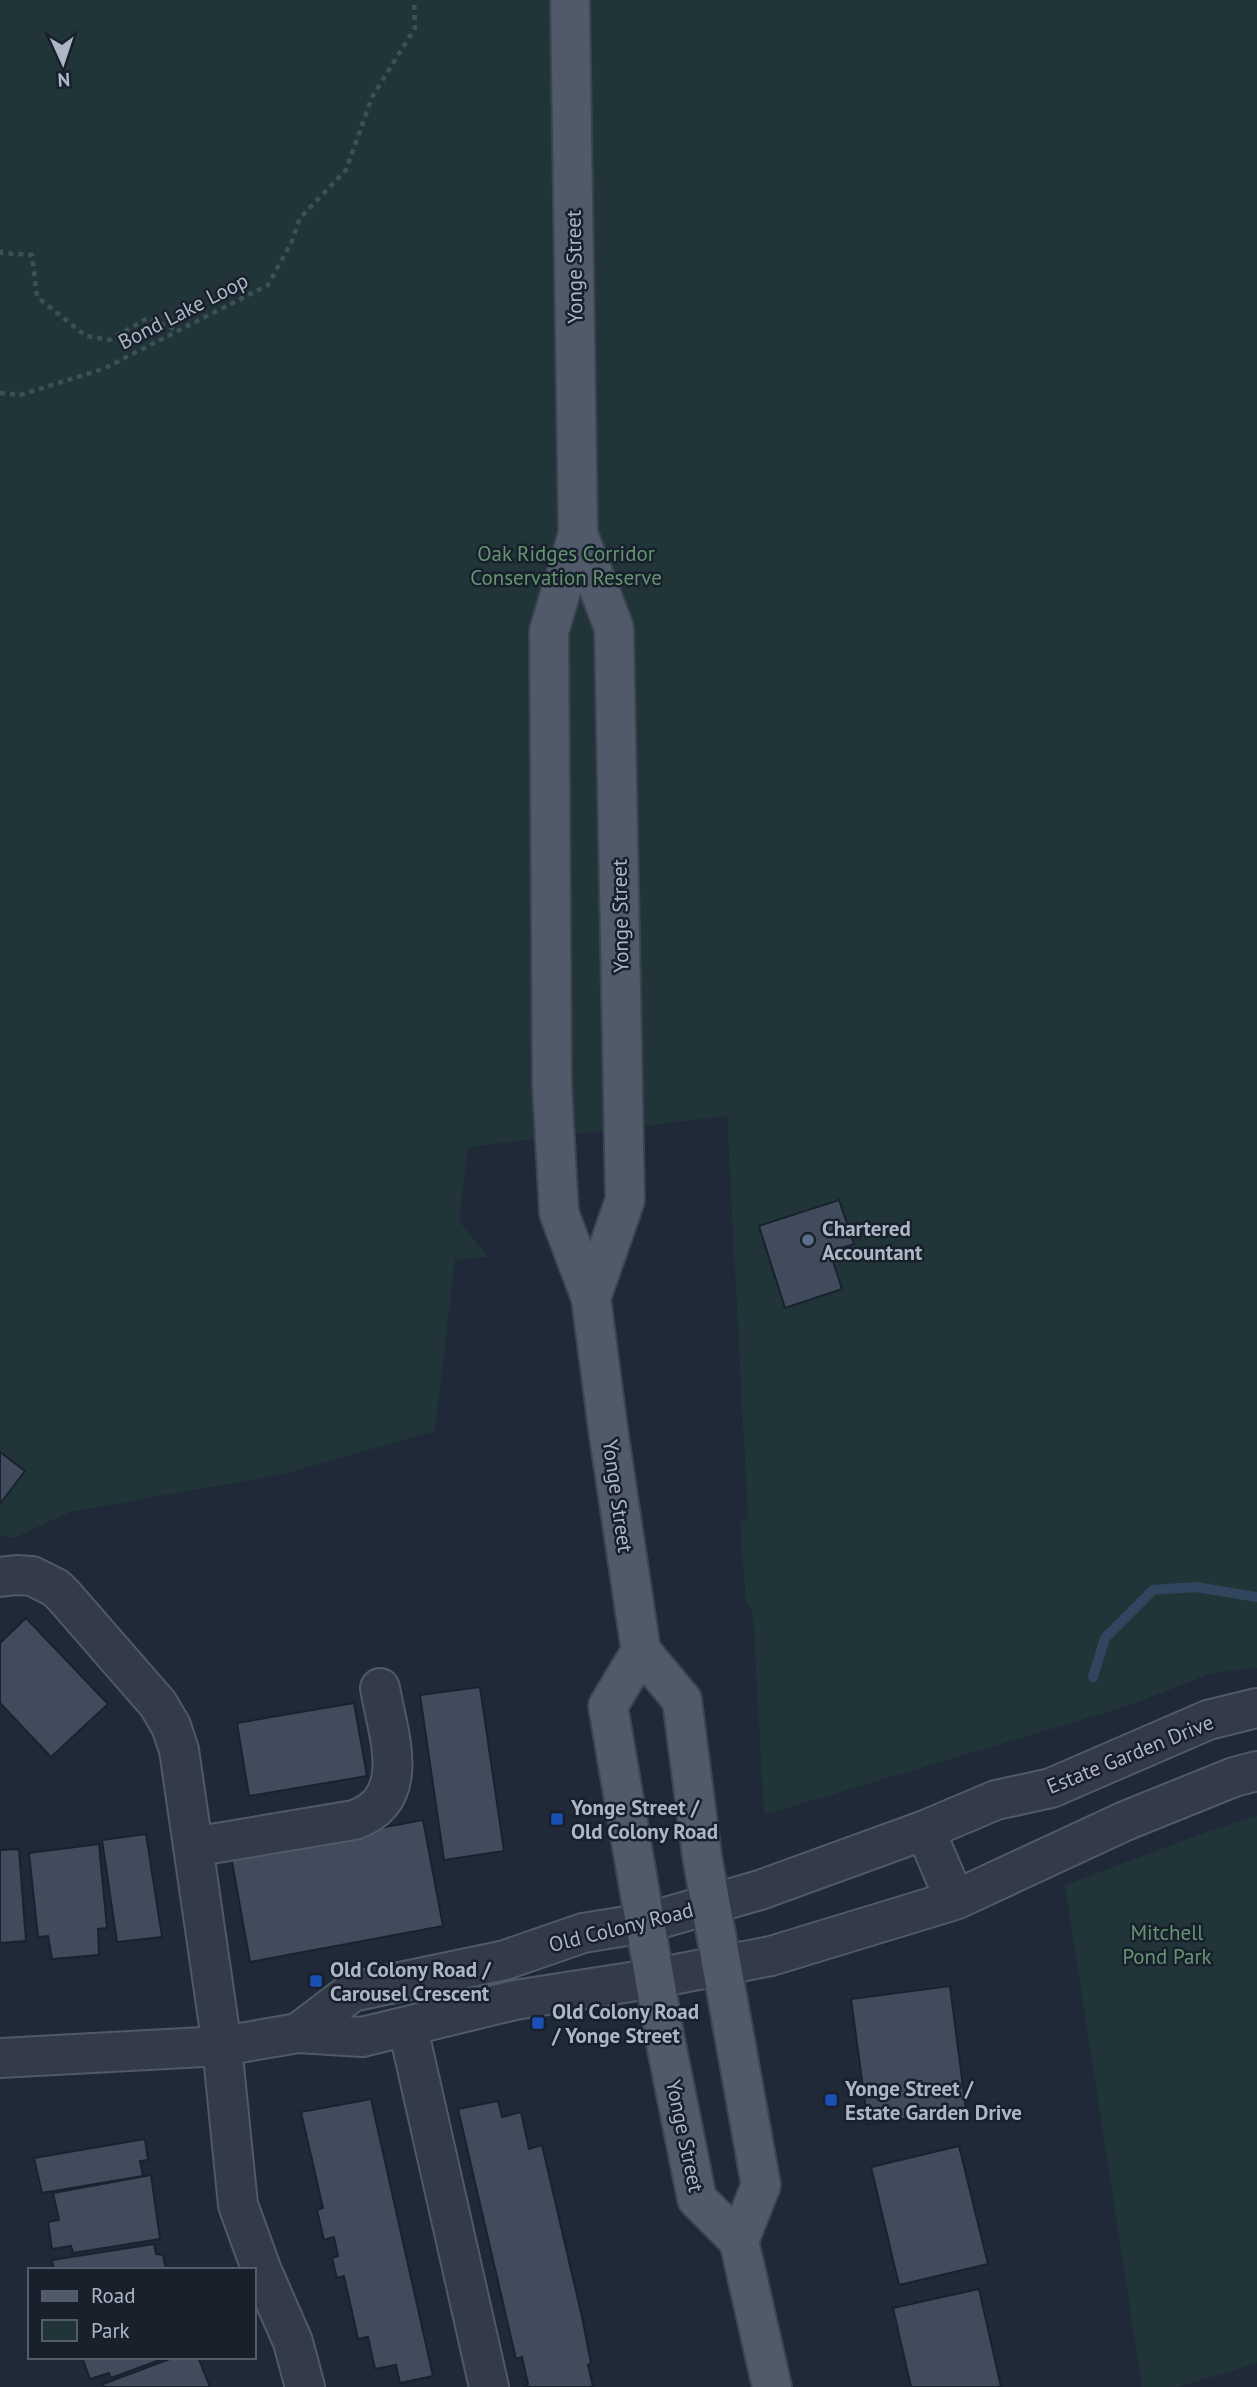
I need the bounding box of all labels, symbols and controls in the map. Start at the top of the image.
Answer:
north arrow [28,28,98,98]
text: N [57,68,71,92]
street label: Yonge Street [560,210,588,324]
street label: Bond Lake Loop [113,267,253,355]
park label: Oak Ridges Corridor Conservation Reserve [470,540,662,591]
street label: Yonge Street [606,859,634,973]
place label: Chartered Accountant [822,1215,923,1266]
marker: Chartered Accountant [800,1232,816,1248]
street label: Yonge Street [597,1438,639,1554]
street label: Estate Garden Drive [1043,1708,1217,1800]
place label: Yonge Street / Old Colony Road [570,1794,718,1845]
marker: Yonge Street / Old Colony Road [549,1811,565,1827]
street label: Old Colony Road [546,1896,696,1958]
park label: Mitchell Pond Park [1122,1919,1212,1970]
place label: Old Colony Road / Carousel Crescent [330,1956,492,2007]
marker: Old Colony Road / Carousel Crescent [308,1973,324,1989]
place label: Old Colony Road / Yonge Street [551,1998,699,2049]
marker: Old Colony Road / Yonge Street [530,2015,546,2031]
place label: Yonge Street / Estate Garden Drive [844,2075,1022,2126]
street label: Yonge Street [660,2077,710,2195]
marker: Yonge Street / Estate Garden Drive [823,2092,839,2108]
legend [28,2268,256,2359]
text: Road [91,2282,135,2309]
text: Park [91,2317,130,2344]

